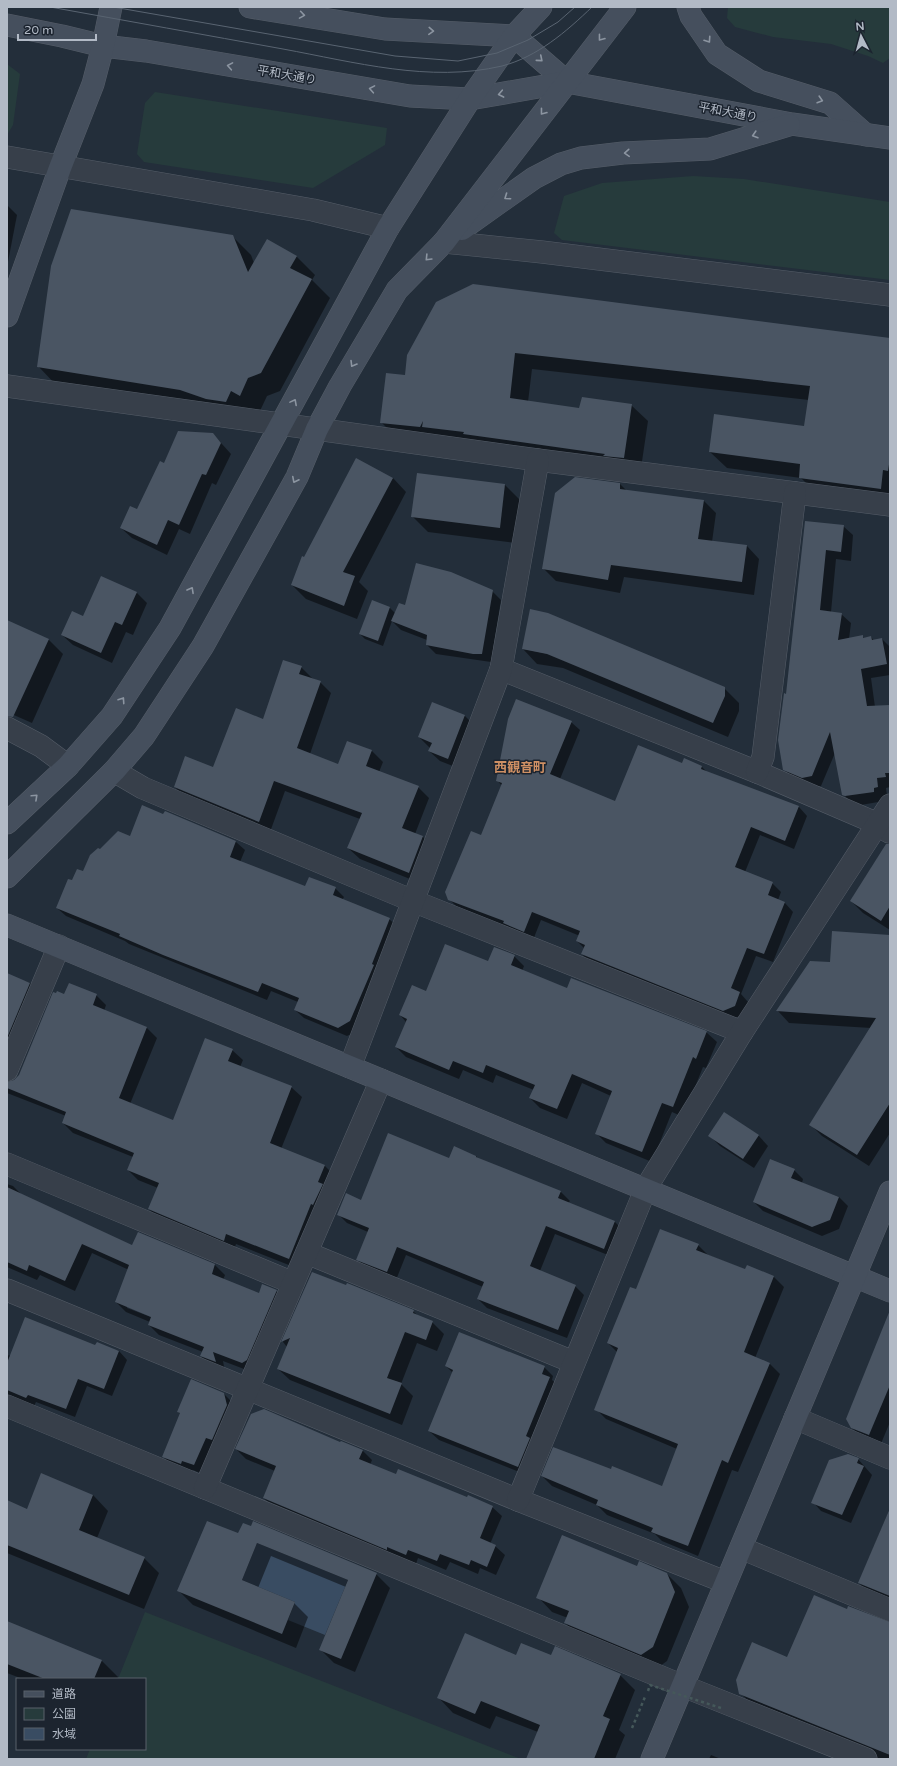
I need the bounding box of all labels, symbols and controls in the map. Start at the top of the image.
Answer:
one-way arrow [299,11,305,19]
scale bar [18,16,96,42]
north arrow [841,16,881,56]
text: N [855,20,865,33]
text: 20 m [24,23,53,37]
one-way arrow [428,27,434,36]
one-way arrow [599,34,606,41]
one-way arrow [703,36,711,43]
one-way arrow [536,54,543,61]
one-way arrow [227,62,233,70]
street label: 平和大通り [256,63,318,87]
one-way arrow [369,86,375,94]
one-way arrow [498,89,504,97]
one-way arrow [816,95,823,103]
street label: 平和大通り [697,99,759,125]
one-way arrow [541,108,548,115]
one-way arrow [751,130,758,139]
one-way arrow [624,148,630,157]
one-way arrow [505,192,512,199]
one-way arrow [425,253,433,261]
one-way arrow [351,360,358,367]
one-way arrow [289,399,296,407]
one-way arrow [292,475,300,483]
one-way arrow [186,587,194,594]
one-way arrow [117,697,125,704]
district label: 西観音町 [494,760,546,776]
one-way arrow [30,794,38,801]
legend [16,1678,146,1750]
text: 道路 [52,1687,76,1701]
text: 公園 [52,1707,76,1721]
text: 水域 [52,1727,76,1741]

